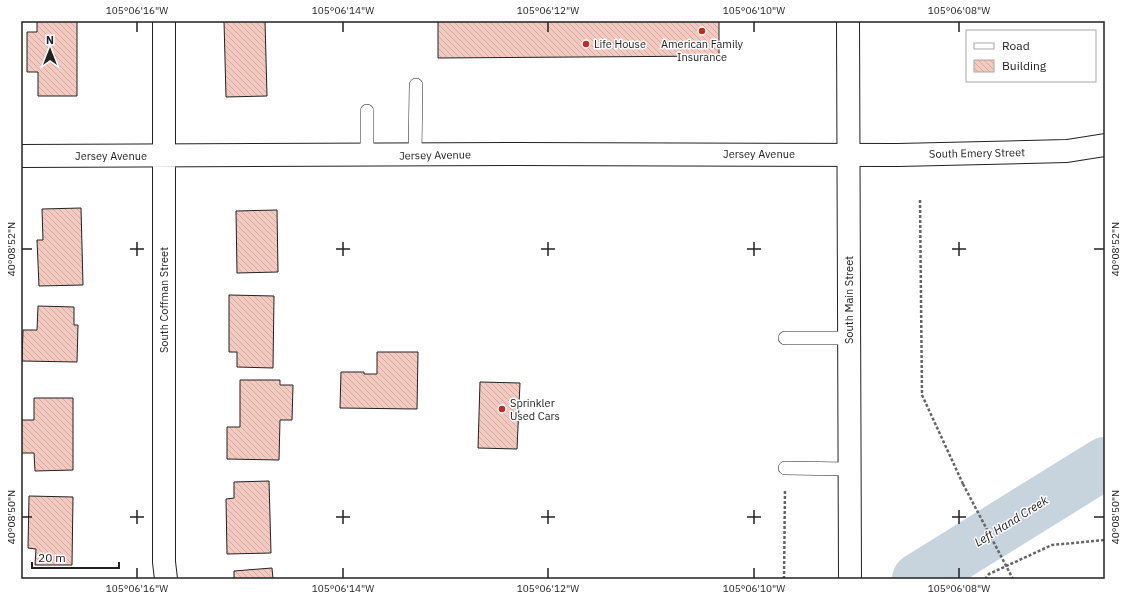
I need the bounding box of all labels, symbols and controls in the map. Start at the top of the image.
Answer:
text: 105°06'16"W [106,4,168,17]
text: 105°06'14"W [312,4,374,17]
text: 105°06'12"W [517,4,579,17]
text: 105°06'10"W [723,4,785,17]
text: 105°06'08"W [928,4,990,17]
marker: American Family Insurance [697,26,707,36]
north arrow [30,30,70,70]
legend [966,30,1096,82]
text: N [46,33,54,47]
place label: Life House [594,37,646,51]
place label: American Family Insurance [661,37,744,64]
text: Road [1002,38,1030,53]
marker: Life House [581,39,591,49]
text: Building [1002,58,1047,73]
street label: South Emery Street [929,145,1025,161]
street label: Jersey Avenue [399,147,471,163]
street label: Jersey Avenue [723,147,795,161]
street label: Jersey Avenue [75,149,147,163]
text: 40°08'52"N [5,222,18,276]
text: 40°08'52"N [1109,222,1122,276]
street label: South Coffman Street [157,247,171,353]
street label: South Main Street [842,256,856,344]
place label: Sprinkler Used Cars [510,396,560,423]
marker: Sprinkler Used Cars [497,404,507,414]
text: 40°08'50"N [5,490,18,544]
text: 40°08'50"N [1109,490,1122,544]
water label: Left Hand Creek [971,492,1051,550]
scale bar [32,544,119,570]
text: 20 m [38,550,66,565]
text: 105°06'16"W [106,582,168,595]
text: 105°06'14"W [312,582,374,595]
text: 105°06'12"W [517,582,579,595]
text: 105°06'10"W [723,582,785,595]
text: 105°06'08"W [928,582,990,595]

